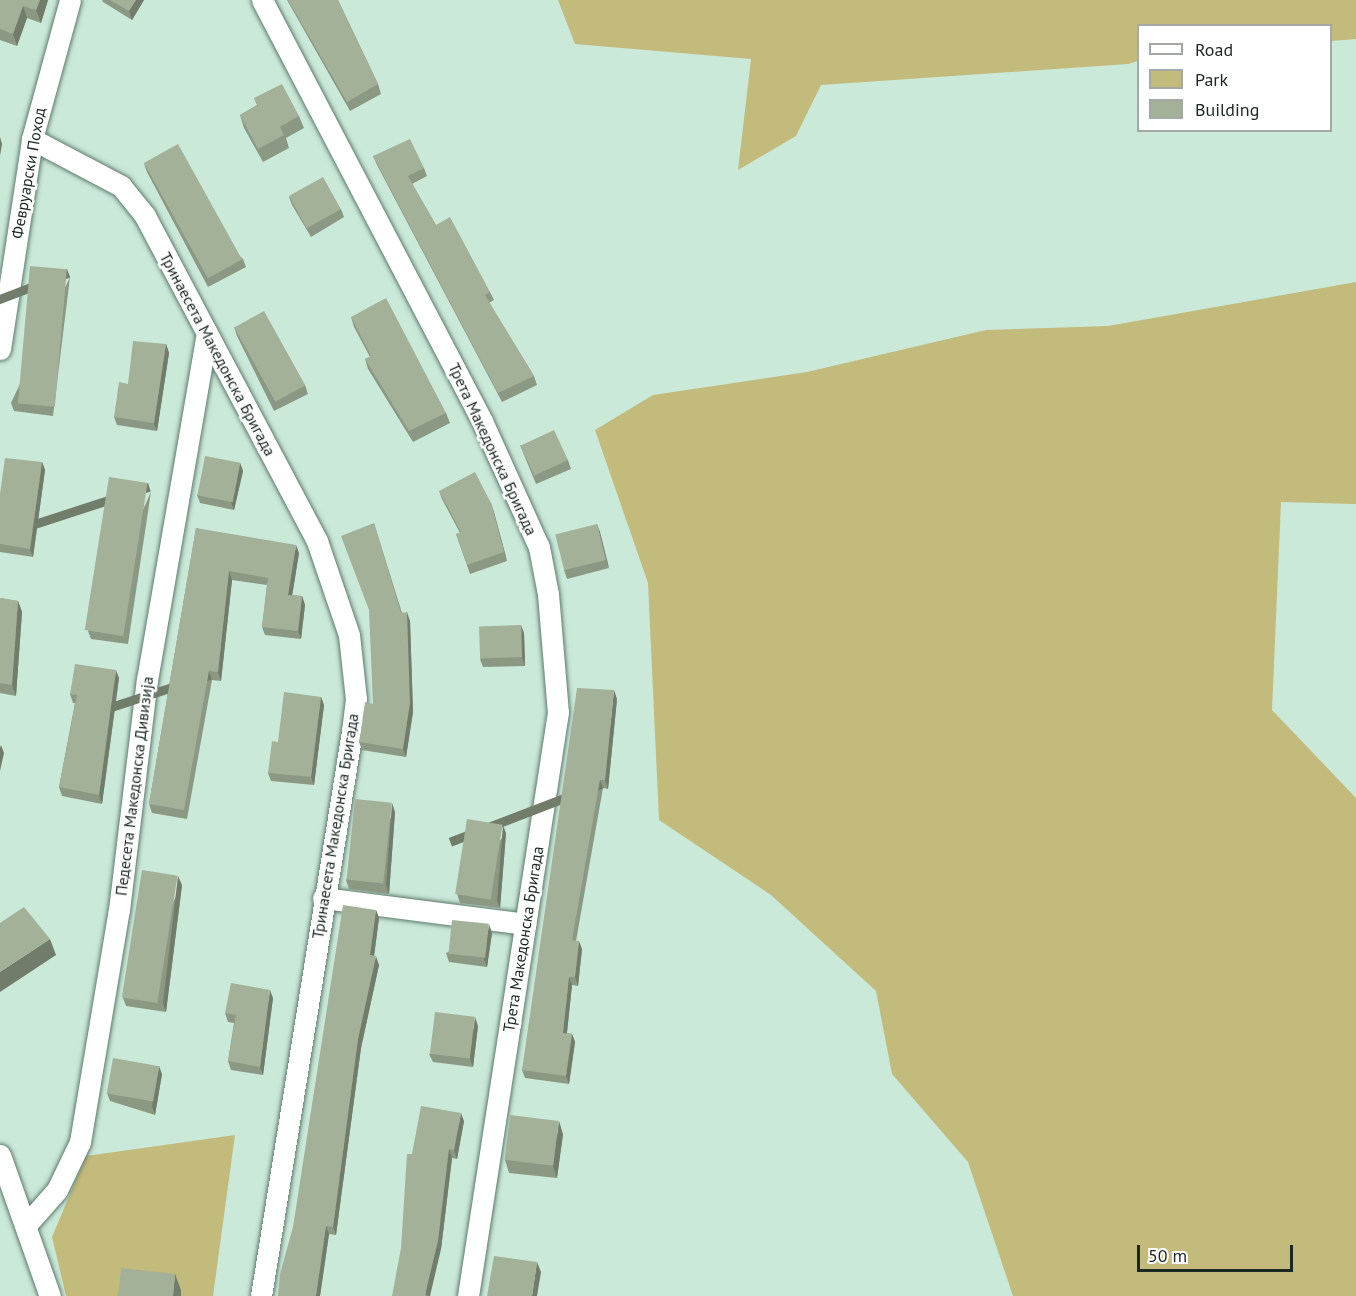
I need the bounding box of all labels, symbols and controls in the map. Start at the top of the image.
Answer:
legend [1137,24,1332,132]
text: Road [1195,38,1233,61]
text: Park [1195,68,1228,91]
text: Building [1195,98,1259,121]
street label: Февруарски Поход [7,106,49,240]
street label: Тринаесета Македонска Бригада [156,249,280,459]
street label: Трета Македонска Бригада [445,360,541,538]
street label: Педесета Македонска Дивизија [111,675,157,897]
street label: Тринаесета Македонска Бригада [308,712,362,940]
street label: Трета Македонска Бригада [499,845,547,1033]
scale bar [1140,1233,1296,1271]
text: 50 m [1148,1244,1187,1267]

